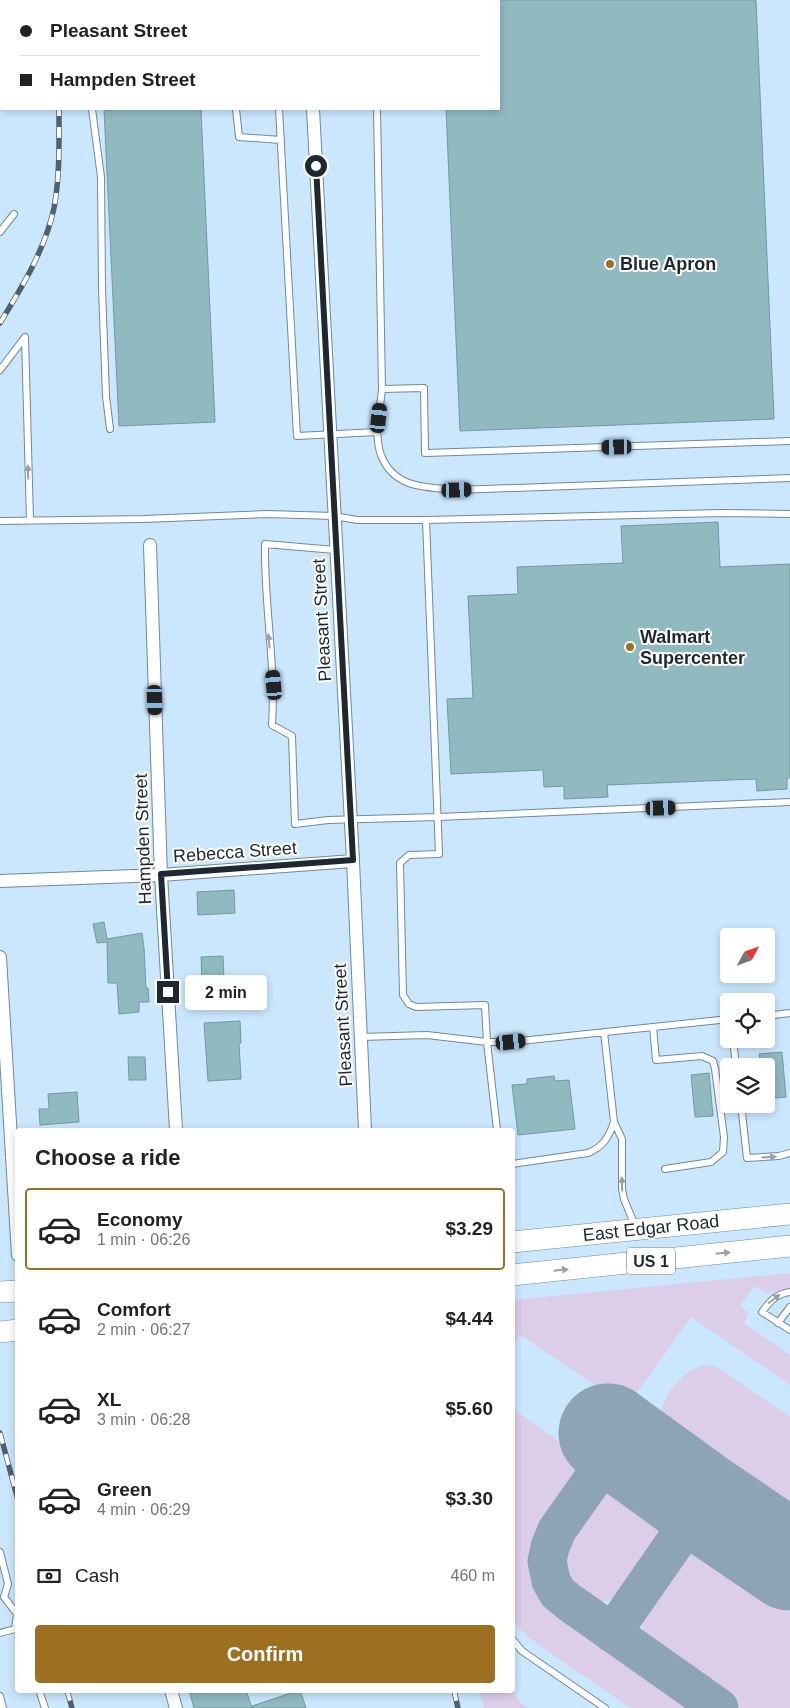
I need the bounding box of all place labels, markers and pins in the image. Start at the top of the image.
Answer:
place label: Blue Apron [620,254,716,274]
marker: Blue Apron [604,258,616,270]
place label: Walmart Supercenter [640,627,745,668]
marker: Walmart Supercenter [624,641,636,653]

